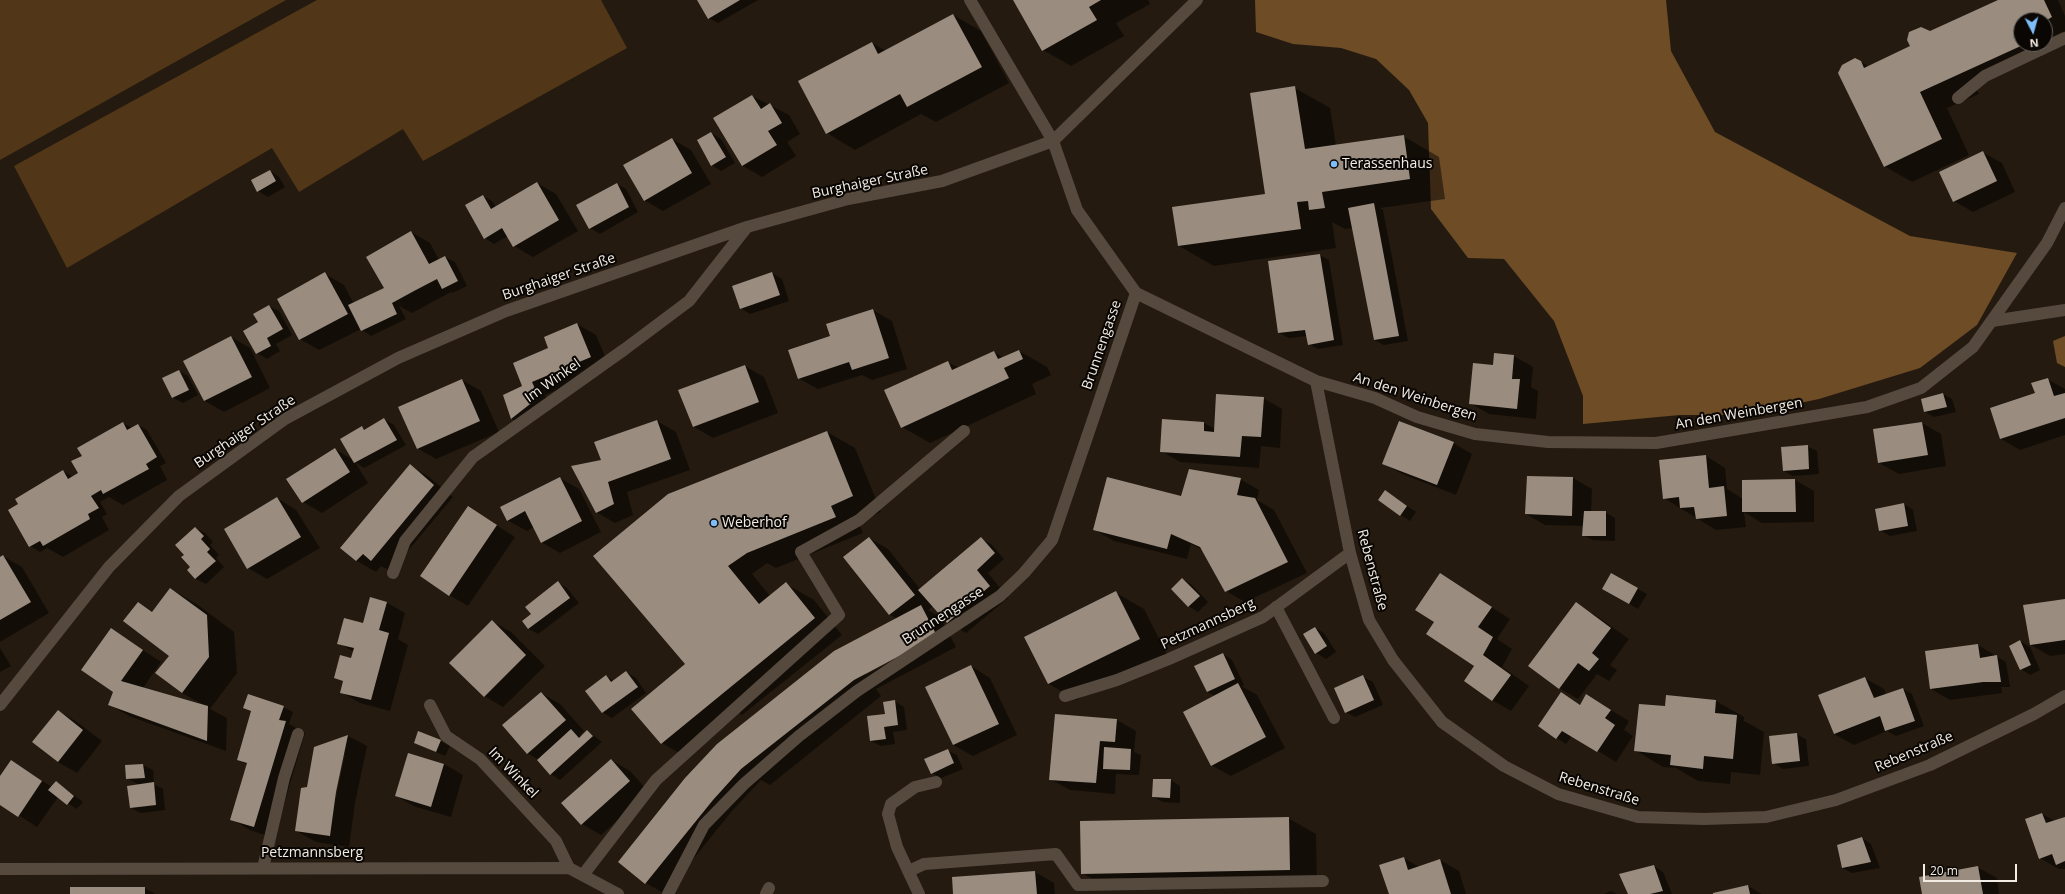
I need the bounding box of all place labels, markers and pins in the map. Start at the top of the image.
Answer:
place label: Terassenhaus [1342,156,1432,172]
marker: Terassenhaus [1329,159,1339,169]
place label: Weberhof [722,515,787,531]
marker: Weberhof [709,518,719,528]

